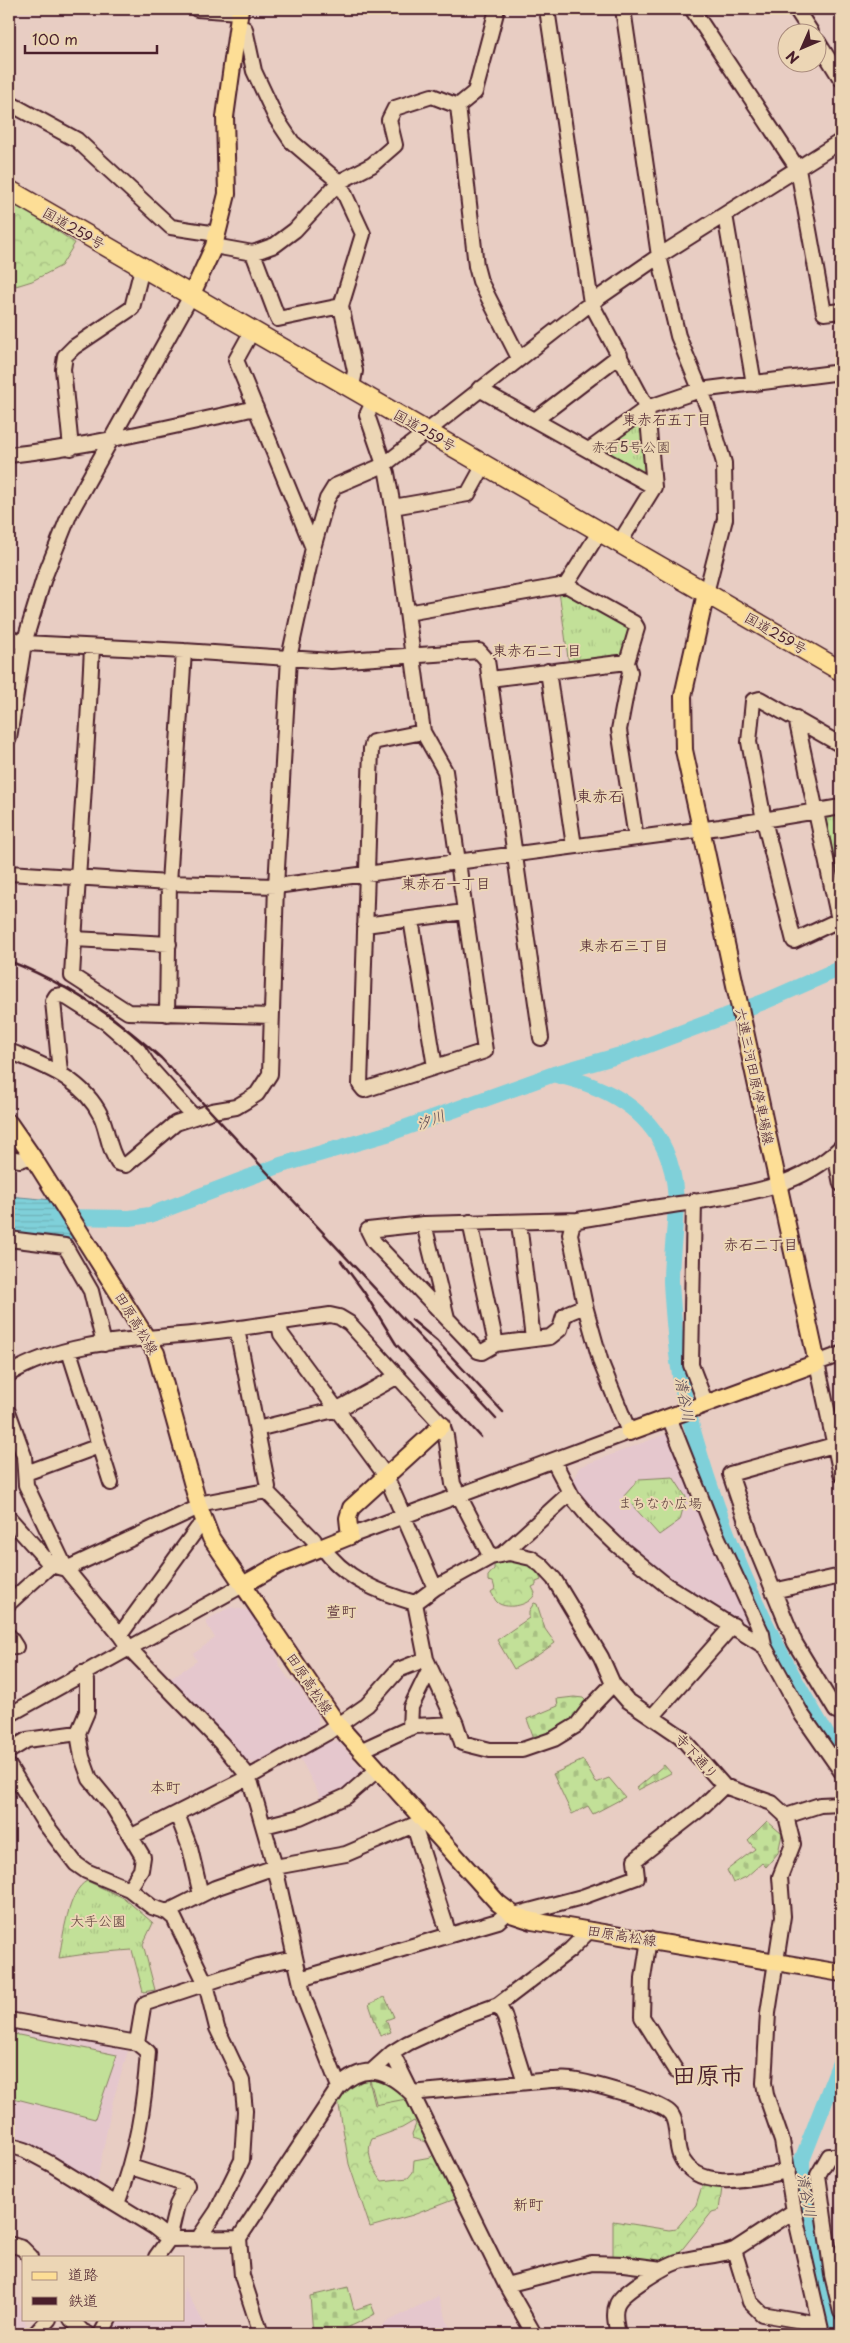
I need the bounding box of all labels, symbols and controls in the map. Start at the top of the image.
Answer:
scale bar [25,22,158,54]
north arrow [778,22,828,72]
text: 100 m [32,27,78,50]
text: N [781,46,804,69]
street label: 国道259号 [39,202,109,254]
street label: 国道259号 [390,404,460,456]
district label: 東赤石五丁目 [622,407,712,430]
park label: 赤石5号公園 [591,436,671,457]
street label: 国道259号 [741,607,811,659]
district label: 東赤石二丁目 [492,638,582,661]
district label: 東赤石 [576,783,624,807]
district label: 東赤石一丁目 [401,871,491,894]
district label: 東赤石三丁目 [579,933,669,956]
street label: 六連三河田原停車場線 [730,1005,780,1147]
water label: 汐川 [412,1103,448,1135]
district label: 赤石二丁目 [723,1232,799,1255]
street label: 田原高松線 [110,1288,164,1358]
water label: 清谷川 [670,1375,702,1423]
park label: まちなか広場 [618,1492,702,1513]
district label: 萱町 [326,1599,357,1622]
street label: 田原高松線 [282,1648,338,1718]
street label: 寺下通り [670,1728,724,1784]
district label: 本町 [150,1775,181,1798]
park label: 大手公園 [70,1910,126,1931]
street label: 田原高松線 [586,1919,658,1951]
district label: 田原市 [672,2056,744,2092]
water label: 清谷川 [792,2171,824,2219]
district label: 新町 [513,2192,544,2215]
legend [22,2256,185,2320]
text: 道路 [68,2262,98,2285]
text: 鉄道 [68,2288,98,2311]

